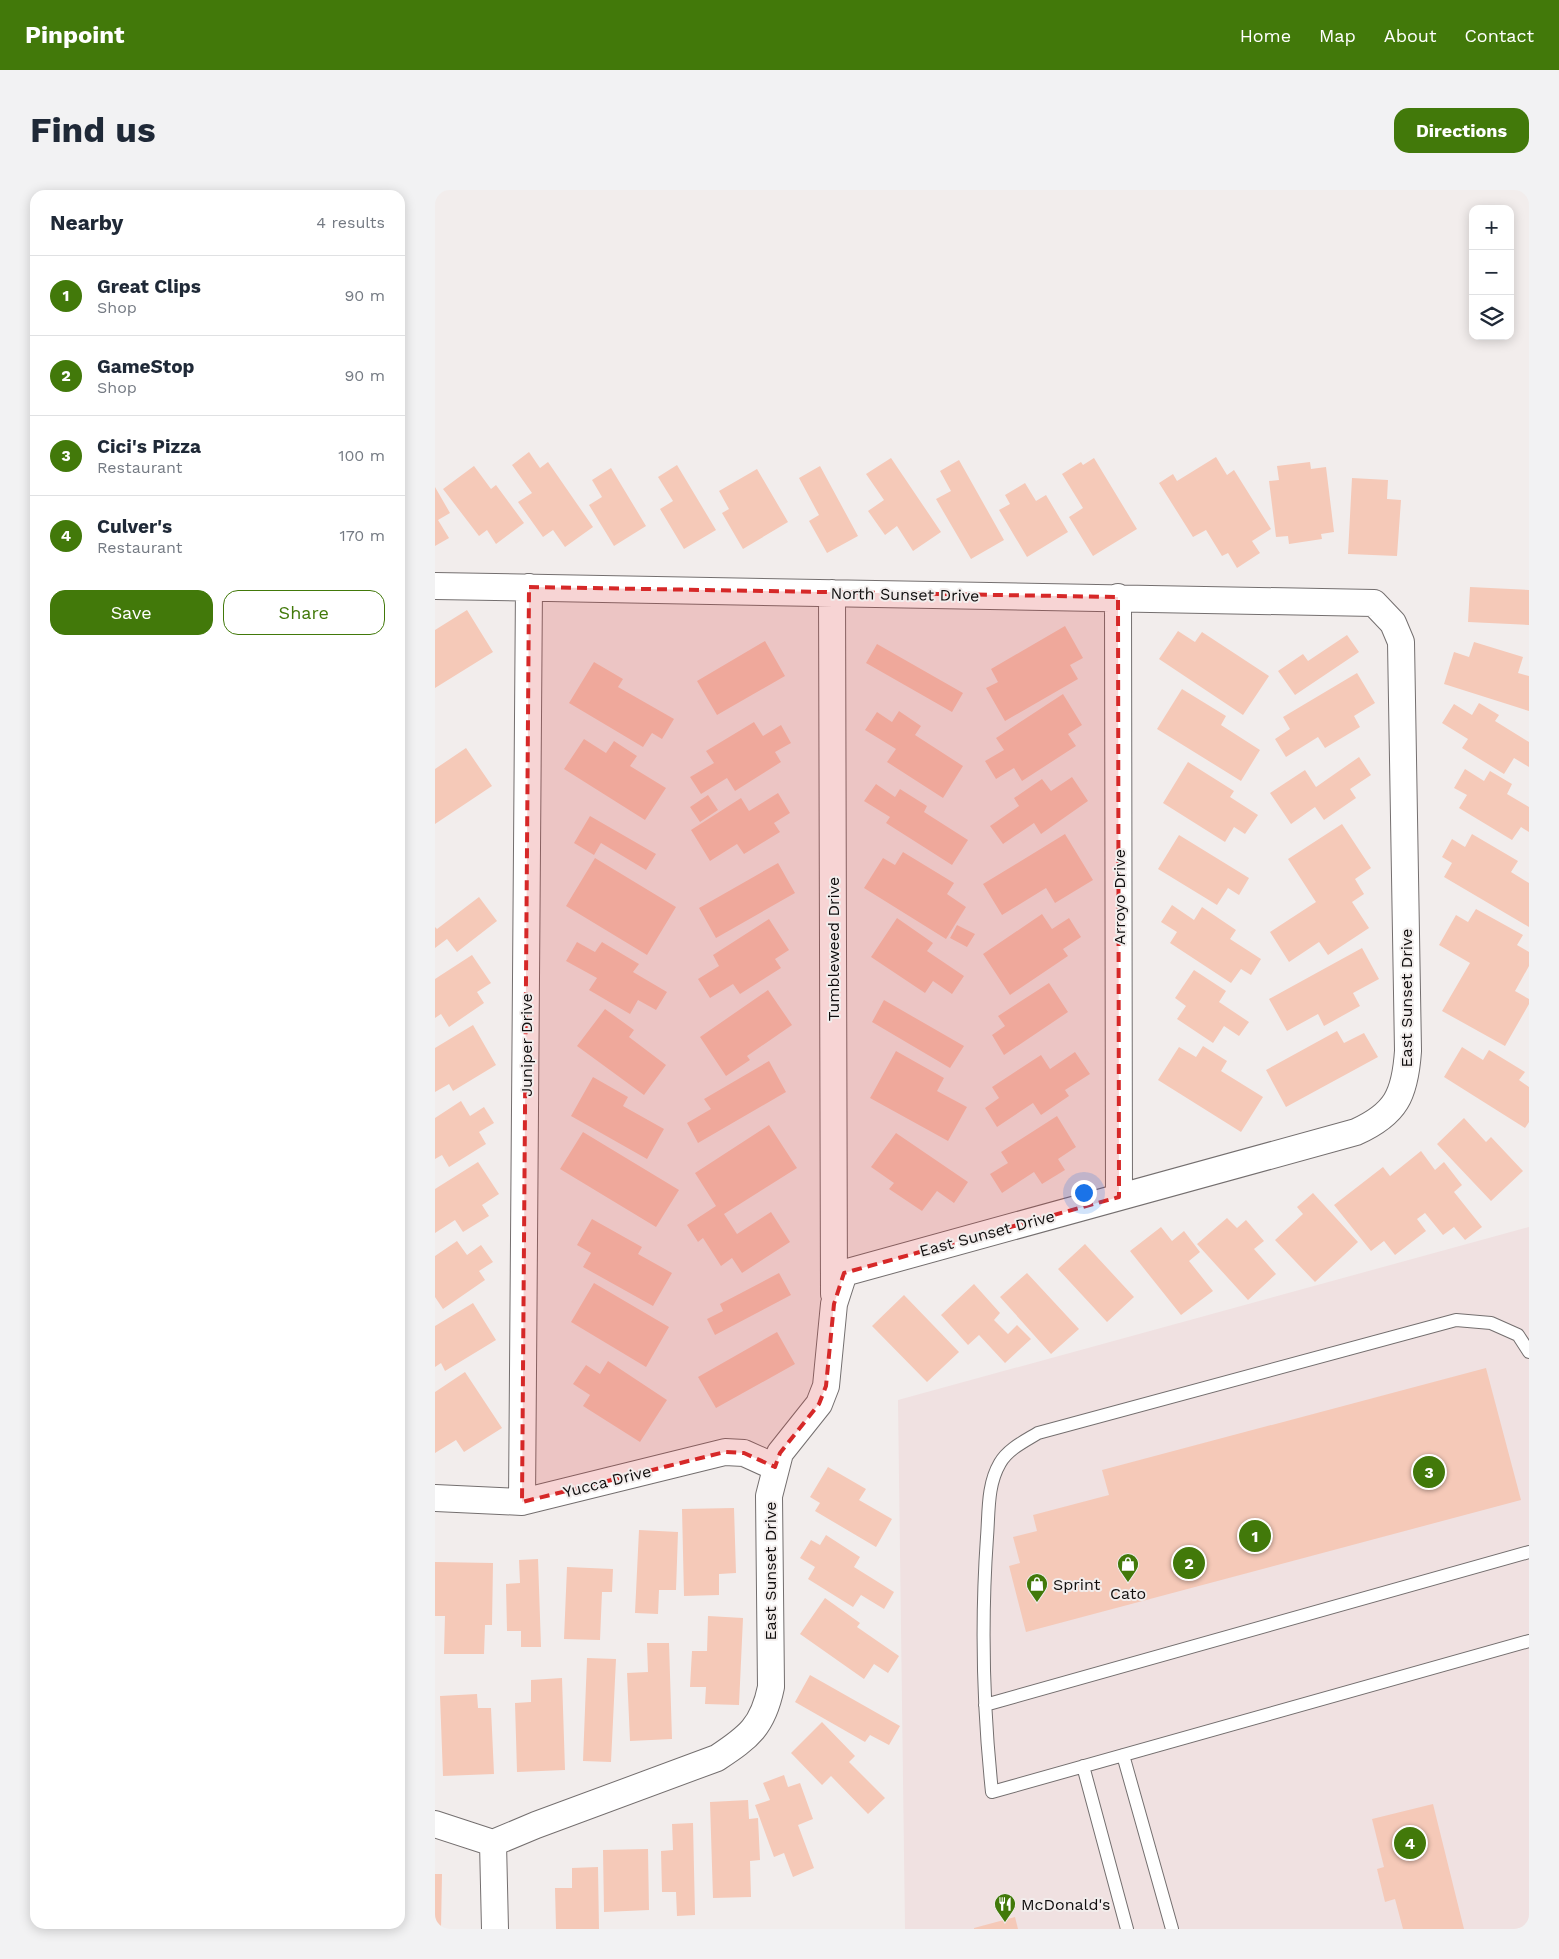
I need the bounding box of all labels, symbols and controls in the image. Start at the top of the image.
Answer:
text: Pinpoint [25,21,125,49]
text: Home [1240,25,1291,46]
text: Map [1319,25,1356,46]
text: About [1384,25,1436,46]
text: Contact [1464,25,1534,46]
button: Directions [1394,108,1529,153]
text: Find us [30,109,156,151]
map controls [1469,205,1514,340]
button: + [1469,205,1514,250]
text: Nearby [50,210,123,235]
text: 4 results [316,213,385,232]
button: − [1469,250,1514,295]
text: Great Clips [97,275,201,298]
text: 1 [63,286,69,305]
text: 90 m [344,286,385,305]
button: layers [1469,295,1514,340]
text: Shop [97,298,137,317]
text: GameStop [97,355,194,378]
text: 2 [61,366,71,385]
text: 90 m [344,366,385,385]
text: Shop [97,378,137,397]
text: Cici's Pizza [97,435,201,458]
text: 3 [61,446,71,465]
text: 100 m [338,446,385,465]
text: Restaurant [97,458,183,477]
text: Culver's [97,515,172,538]
text: 4 [61,526,71,545]
text: 170 m [339,526,385,545]
text: Restaurant [97,538,183,557]
street label: North Sunset Drive [831,584,979,605]
button: Save [50,590,213,635]
button: Share [223,590,385,635]
street label: Arroyo Drive [1110,849,1129,945]
street label: Tumbleweed Drive [824,877,843,1021]
street label: East Sunset Drive [1397,928,1416,1068]
street label: Juniper Drive [517,993,536,1097]
your location [1071,1180,1097,1206]
street label: East Sunset Drive [917,1206,1057,1261]
pin: 3 [1413,1453,1445,1491]
street label: Yucca Drive [561,1461,653,1502]
street label: East Sunset Drive [761,1501,780,1641]
pin: 1 [1239,1517,1271,1555]
pin: 2 [1173,1544,1205,1582]
shop icon: Cato [1116,1552,1140,1583]
shop icon: Sprint [1025,1572,1049,1603]
place label: Sprint [1053,1575,1101,1594]
place label: Cato [1110,1584,1146,1603]
pin: 4 [1394,1824,1426,1862]
restaurant icon: McDonald's [993,1892,1017,1923]
place label: McDonald's [1021,1895,1111,1914]

